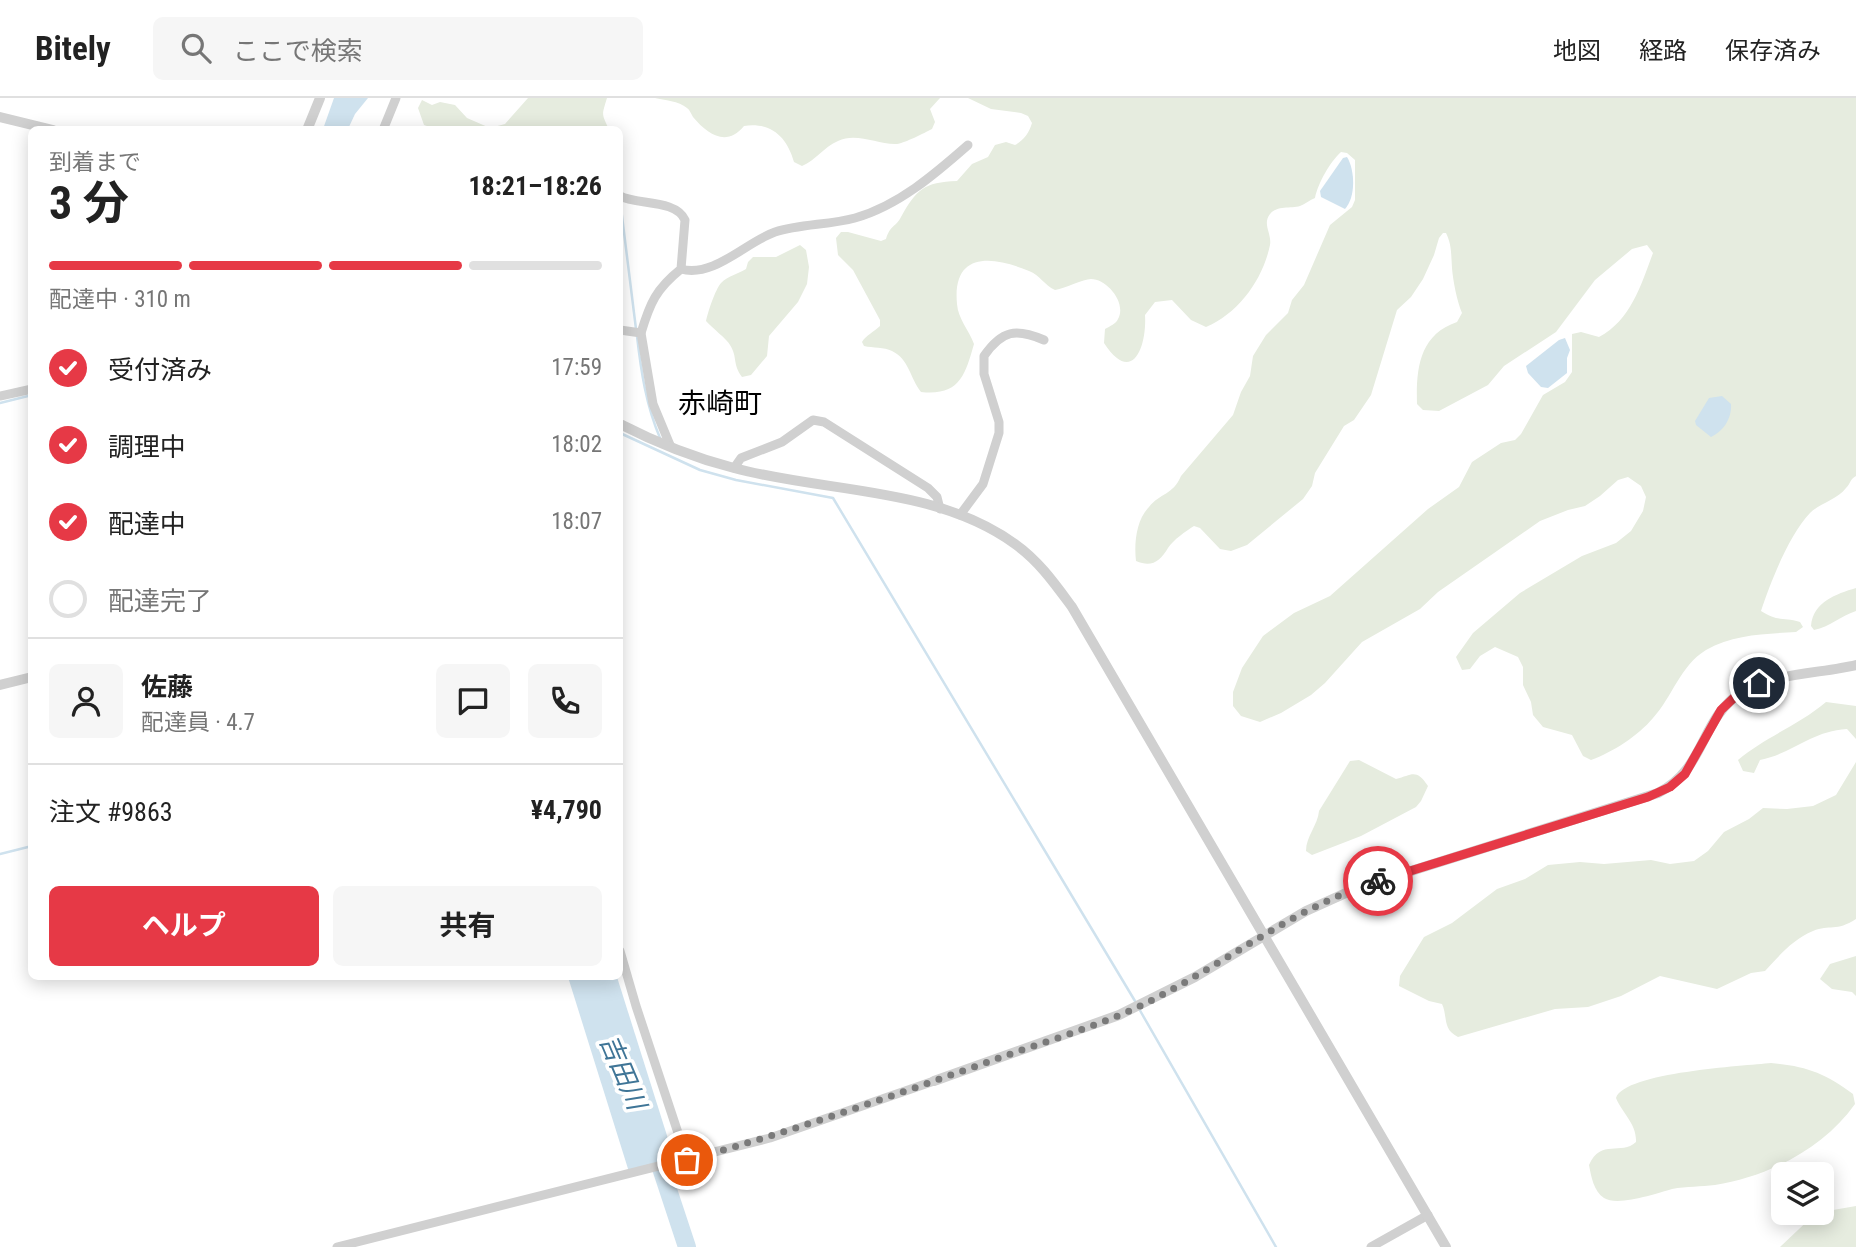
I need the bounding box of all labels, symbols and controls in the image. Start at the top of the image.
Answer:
search box [153,17,643,80]
text: Bitely [35,29,111,68]
icon: search [177,29,215,67]
text: ここで検索 [233,36,363,66]
text: 地図 [1553,37,1601,65]
text: 経路 [1639,37,1687,65]
text: 保存済み [1725,37,1821,65]
text: 到着まで [49,149,141,176]
text: 18:21–18:26 [468,171,602,201]
text: 3 分 [49,176,129,230]
text: 配達中 · 310 m [49,286,191,313]
icon: check [49,349,87,387]
text: 17:59 [551,354,602,381]
text: 受付済み [108,355,212,385]
district label: 赤崎町 [678,387,762,420]
icon: check [49,426,87,464]
text: 18:02 [551,431,602,458]
text: 調理中 [108,432,186,462]
icon: check [49,503,87,541]
text: 18:07 [551,508,602,535]
text: 配達中 [108,509,186,539]
text: 配達完了 [108,586,212,616]
pin [1729,653,1789,713]
button: person [49,664,123,738]
button: chat [436,664,510,738]
button: phone [528,664,602,738]
icon: home [1740,664,1778,702]
text: 佐藤 [141,672,193,702]
text: 配達員 · 4.7 [141,709,255,736]
text: ¥4,790 [531,795,602,825]
text: 注文 #9863 [49,797,173,827]
courier [1343,846,1413,916]
icon: bike [1359,862,1397,900]
button: ヘルプ [49,886,319,966]
button: 共有 [333,886,602,966]
water label: 吉田川 [594,1030,653,1117]
pin [657,1130,717,1190]
icon: bag [668,1141,706,1179]
map controls [1771,1162,1834,1225]
button: layers [1771,1162,1834,1225]

